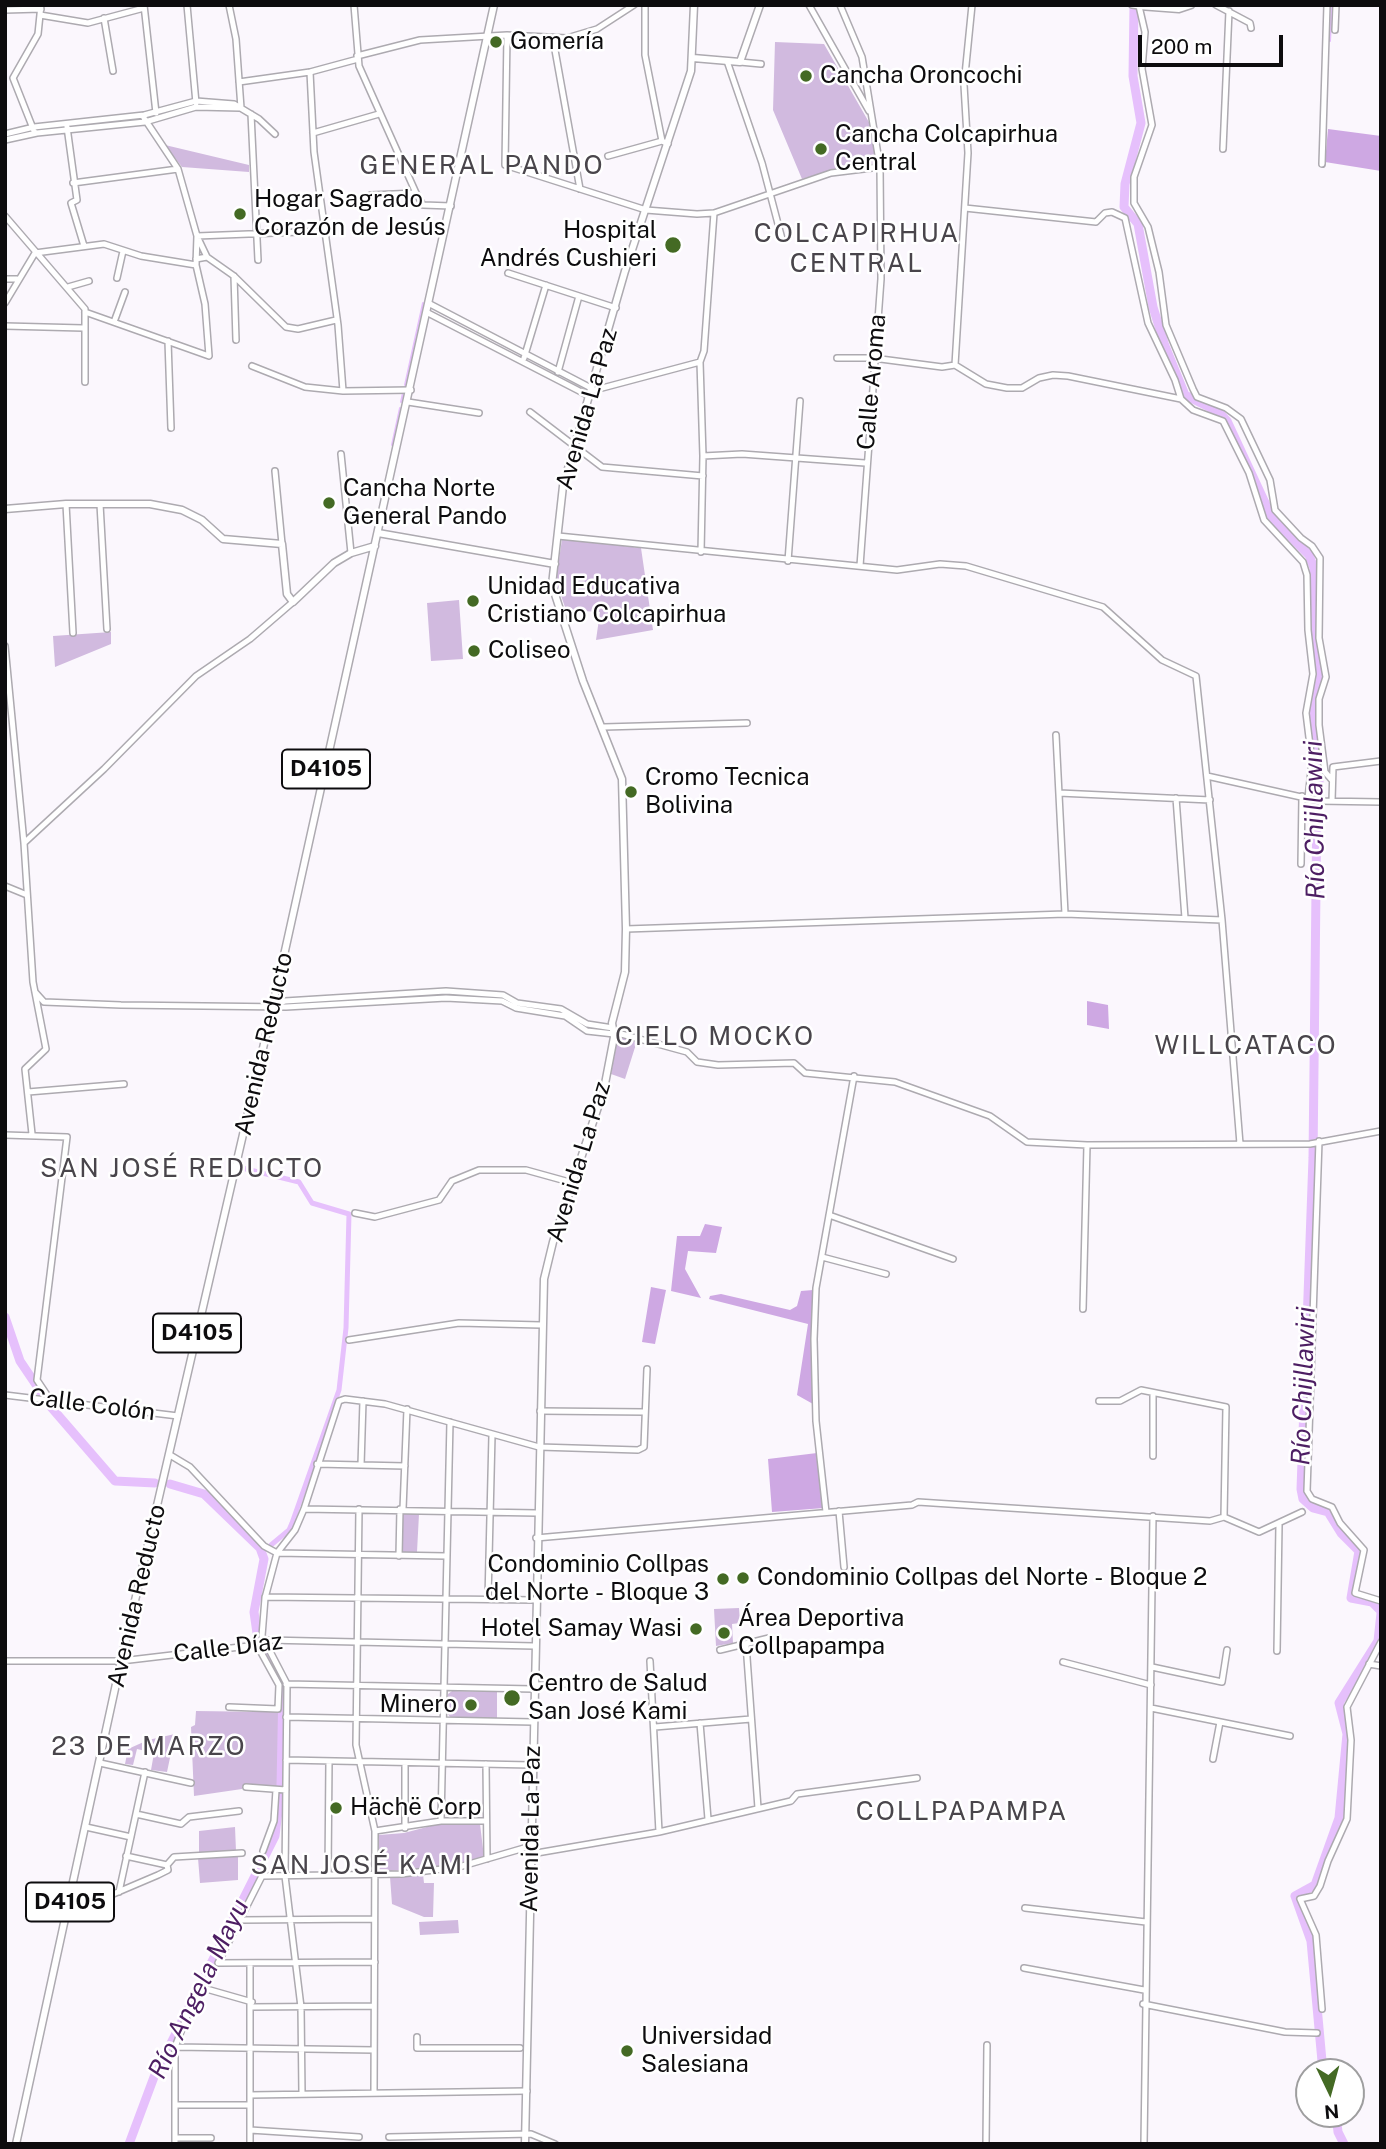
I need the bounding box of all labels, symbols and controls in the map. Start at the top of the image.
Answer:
scale bar [1141,21,1286,65]
place label: Gomería [510,28,604,56]
marker: Gomería [488,34,504,50]
text: 200 m [1151,34,1212,59]
place label: Cancha Oroncochi [820,62,1023,90]
marker: Cancha Oroncochi [798,68,814,84]
place label: Cancha Colcapirhua Central [835,121,1058,177]
marker: Cancha Colcapirhua Central [813,141,829,157]
district label: GENERAL PANDO [361,150,603,182]
place label: Hogar Sagrado Corazón de Jesús [254,186,446,242]
marker: Hogar Sagrado Corazón de Jesús [232,206,248,222]
place label: Hospital Andrés Cushieri [480,217,657,273]
district label: COLCAPIRHUA CENTRAL [755,218,959,280]
marker: Hospital Andrés Cushieri [663,235,683,255]
street label: Calle Aroma [852,313,892,451]
street label: Avenida La Paz [550,325,624,493]
place label: Cancha Norte General Pando [343,475,507,531]
marker: Cancha Norte General Pando [321,495,337,511]
place label: Unidad Educativa Cristiano Colcapirhua [487,573,726,629]
marker: Unidad Educativa Cristiano Colcapirhua [465,593,481,609]
place label: Coliseo [488,637,570,665]
marker: Coliseo [466,643,482,659]
water label: Río Chijllawiri [1298,740,1332,900]
road number: D4105 [282,750,370,789]
place label: Cromo Tecnica Bolivina [645,764,809,820]
marker: Cromo Tecnica Bolivina [623,784,639,800]
street label: Avenida Reducto [229,950,299,1138]
district label: CIELO MOCKO [616,1021,814,1053]
district label: WILLCATACO [1156,1030,1336,1062]
street label: Avenida La Paz [541,1078,617,1246]
district label: SAN JOSÉ REDUCTO [42,1153,322,1185]
water label: Río Chijllawiri [1286,1306,1322,1466]
road number: D4105 [153,1314,241,1352]
street label: Calle Colón [27,1383,157,1427]
street label: Avenida Reducto [102,1502,172,1690]
place label: Condominio Collpas del Norte - Bloque 3 [485,1551,709,1607]
place label: Condominio Collpas del Norte - Bloque 2 [757,1564,1207,1592]
marker: Condominio Collpas del Norte - Bloque 2 [735,1570,751,1586]
marker: Condominio Collpas del Norte - Bloque 3 [715,1571,731,1587]
place label: Área Deportiva Collpapampa [738,1605,904,1661]
place label: Hotel Samay Wasi [480,1615,682,1643]
marker: Hotel Samay Wasi [688,1621,704,1637]
marker: Área Deportiva Collpapampa [716,1625,732,1641]
street label: Calle Díaz [172,1627,284,1669]
place label: Centro de Salud San José Kami [528,1670,707,1726]
marker: Centro de Salud San José Kami [502,1688,522,1708]
place label: Minero [379,1691,457,1719]
marker: Minero [463,1697,479,1713]
district label: 23 DE MARZO [53,1731,245,1763]
street label: Avenida La Paz [515,1745,547,1913]
place label: Hächë Corp [350,1794,481,1822]
district label: COLLPAPAMPA [857,1796,1067,1828]
marker: Hächë Corp [328,1800,344,1816]
district label: SAN JOSÉ KAMI [252,1850,472,1882]
road number: D4105 [26,1882,114,1922]
water label: Río Angela Mayu [142,1894,256,2084]
place label: Universidad Salesiana [641,2023,772,2079]
marker: Universidad Salesiana [619,2043,635,2059]
north arrow [1295,2058,1365,2128]
text: N [1323,2100,1340,2124]

